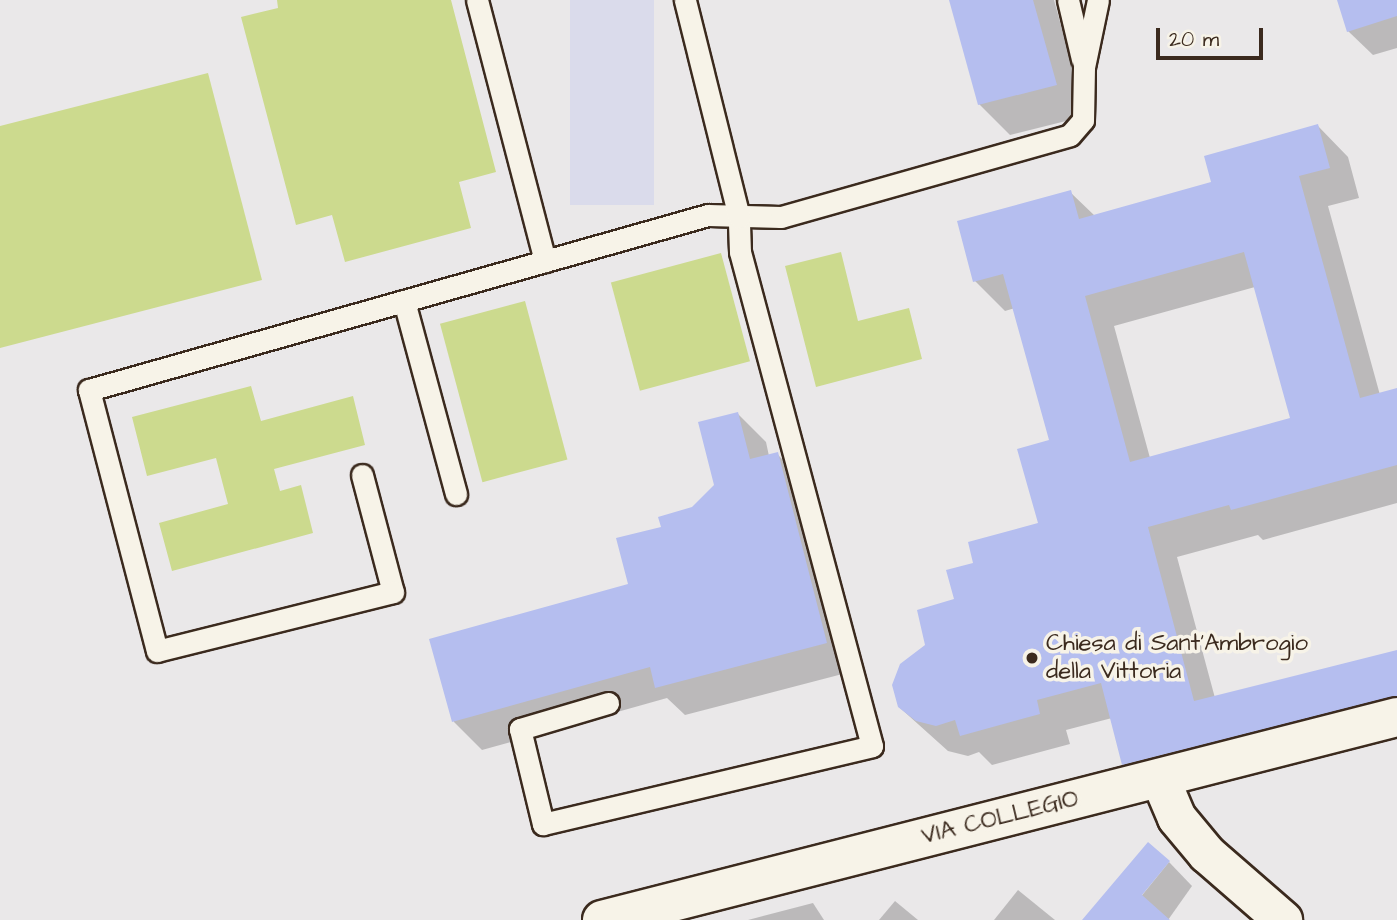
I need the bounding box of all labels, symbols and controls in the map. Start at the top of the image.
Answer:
scale bar [1159,14,1266,58]
text: 20 m [1169,25,1219,54]
place label: Chiesa di Sant'Ambrogio della Vittoria [1046,630,1308,686]
marker: Chiesa di Sant'Ambrogio della Vittoria [1024,650,1040,666]
street label: VIA COLLEGIO [919,785,1081,851]

